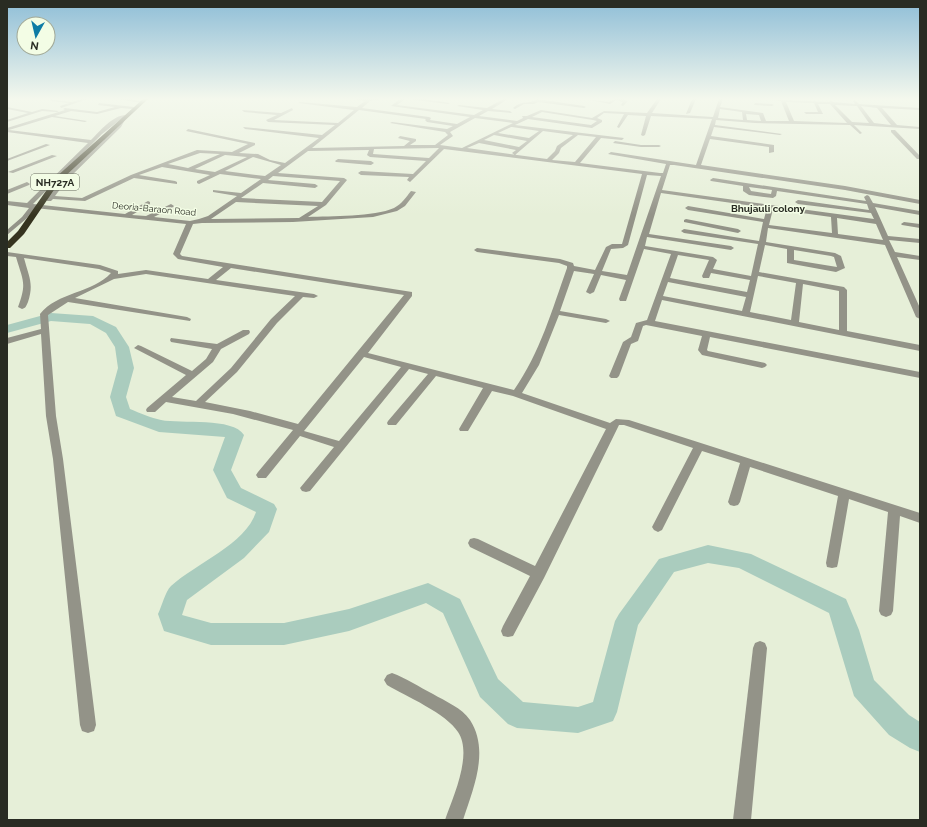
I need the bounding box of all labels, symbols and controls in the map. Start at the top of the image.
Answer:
north arrow [16,16,56,56]
text: N [30,38,40,52]
road number: NH727A [31,174,79,190]
street label: Deoria-Baraon Road [112,200,197,218]
district label: Bhujauli colony [731,203,805,214]

